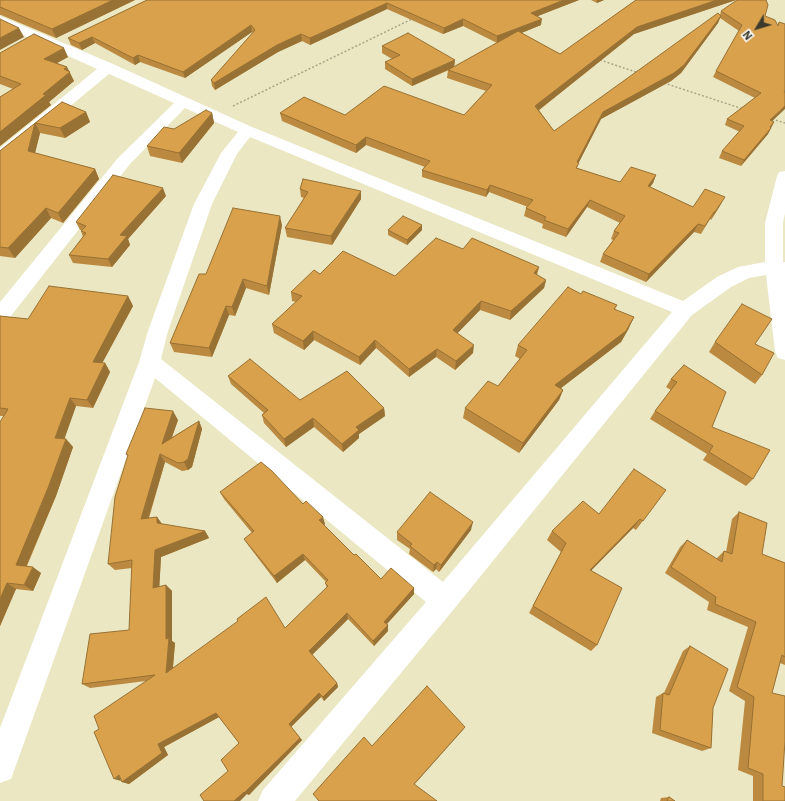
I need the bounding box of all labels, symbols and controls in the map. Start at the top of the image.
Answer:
north arrow [737,8,777,48]
text: N [740,28,756,43]

